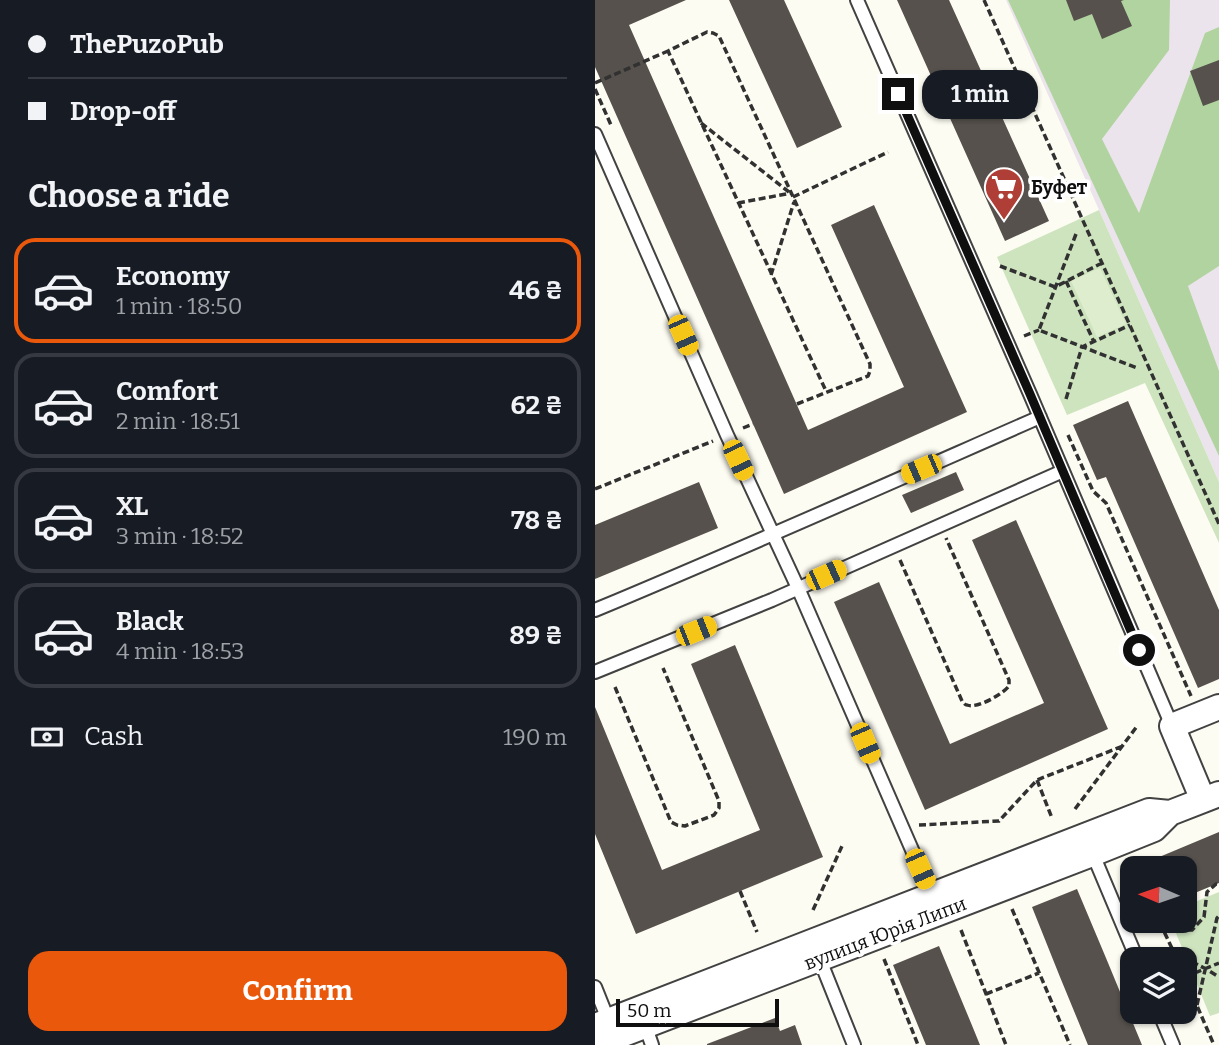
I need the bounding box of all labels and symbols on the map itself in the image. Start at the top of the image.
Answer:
callout: 1 min [923,70,1038,119]
route end [882,78,914,110]
supermarket icon: Буфет [983,166,1025,221]
place label: Буфет [1031,176,1088,199]
car [665,312,702,358]
car [720,437,757,483]
car [898,451,945,487]
car [803,557,850,593]
car [673,613,720,649]
route start [1123,634,1155,666]
car [848,720,883,766]
car [902,846,939,892]
north arrow [1120,856,1197,933]
street label: вулиця Юрія Липи [801,892,969,975]
scale bar [616,996,779,1028]

